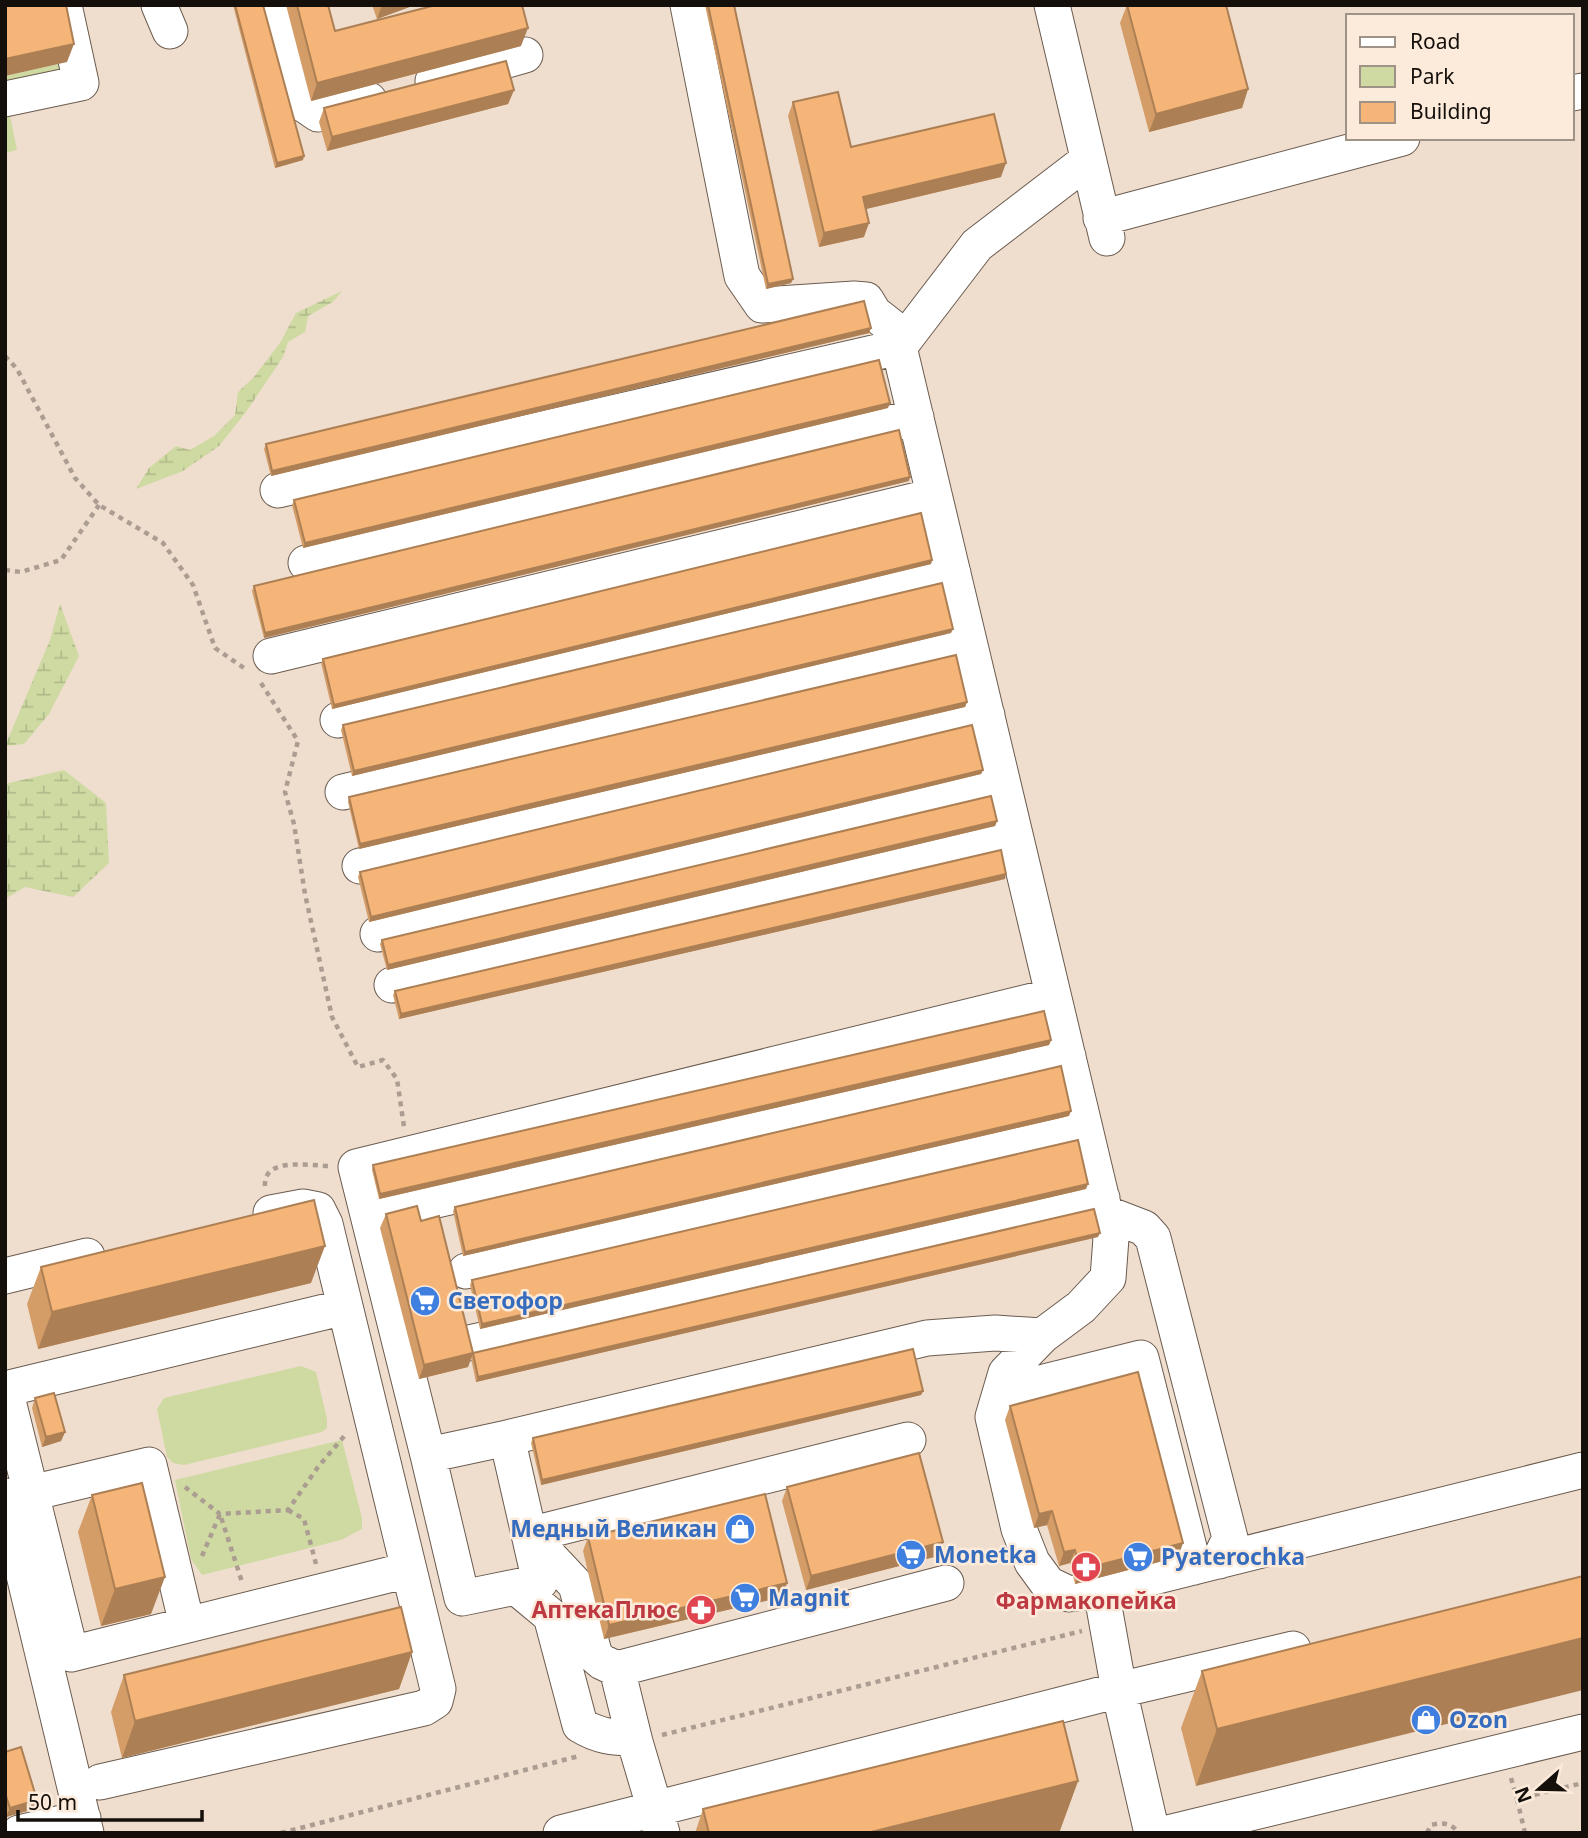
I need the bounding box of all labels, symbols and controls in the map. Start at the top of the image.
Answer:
legend [1346,14,1574,140]
text: Road [1410,27,1460,55]
text: Park [1410,62,1455,90]
text: Building [1410,97,1492,125]
supermarket icon: Светофор [408,1284,442,1318]
place label: Светофор [448,1284,563,1316]
place label: Медный Великан [510,1512,717,1544]
shop icon: Медный Великан [723,1512,757,1546]
supermarket icon: Monetka [894,1538,928,1572]
place label: Monetka [934,1538,1037,1570]
supermarket icon: Pyaterochka [1121,1540,1155,1574]
place label: Pyaterochka [1161,1540,1305,1572]
pharmacy icon: Фармакопейка [1069,1550,1103,1584]
supermarket icon: Magnit [728,1581,762,1615]
place label: Magnit [768,1581,850,1613]
place label: Фармакопейка [995,1584,1177,1616]
place label: АптекаПлюс [531,1593,678,1625]
pharmacy icon: АптекаПлюс [684,1593,718,1627]
shop icon: Ozon [1409,1703,1443,1737]
place label: Ozon [1449,1703,1508,1735]
north arrow [1504,1754,1574,1824]
scale bar [18,1778,201,1822]
text: N [1508,1783,1538,1807]
text: 50 m [28,1788,77,1816]

